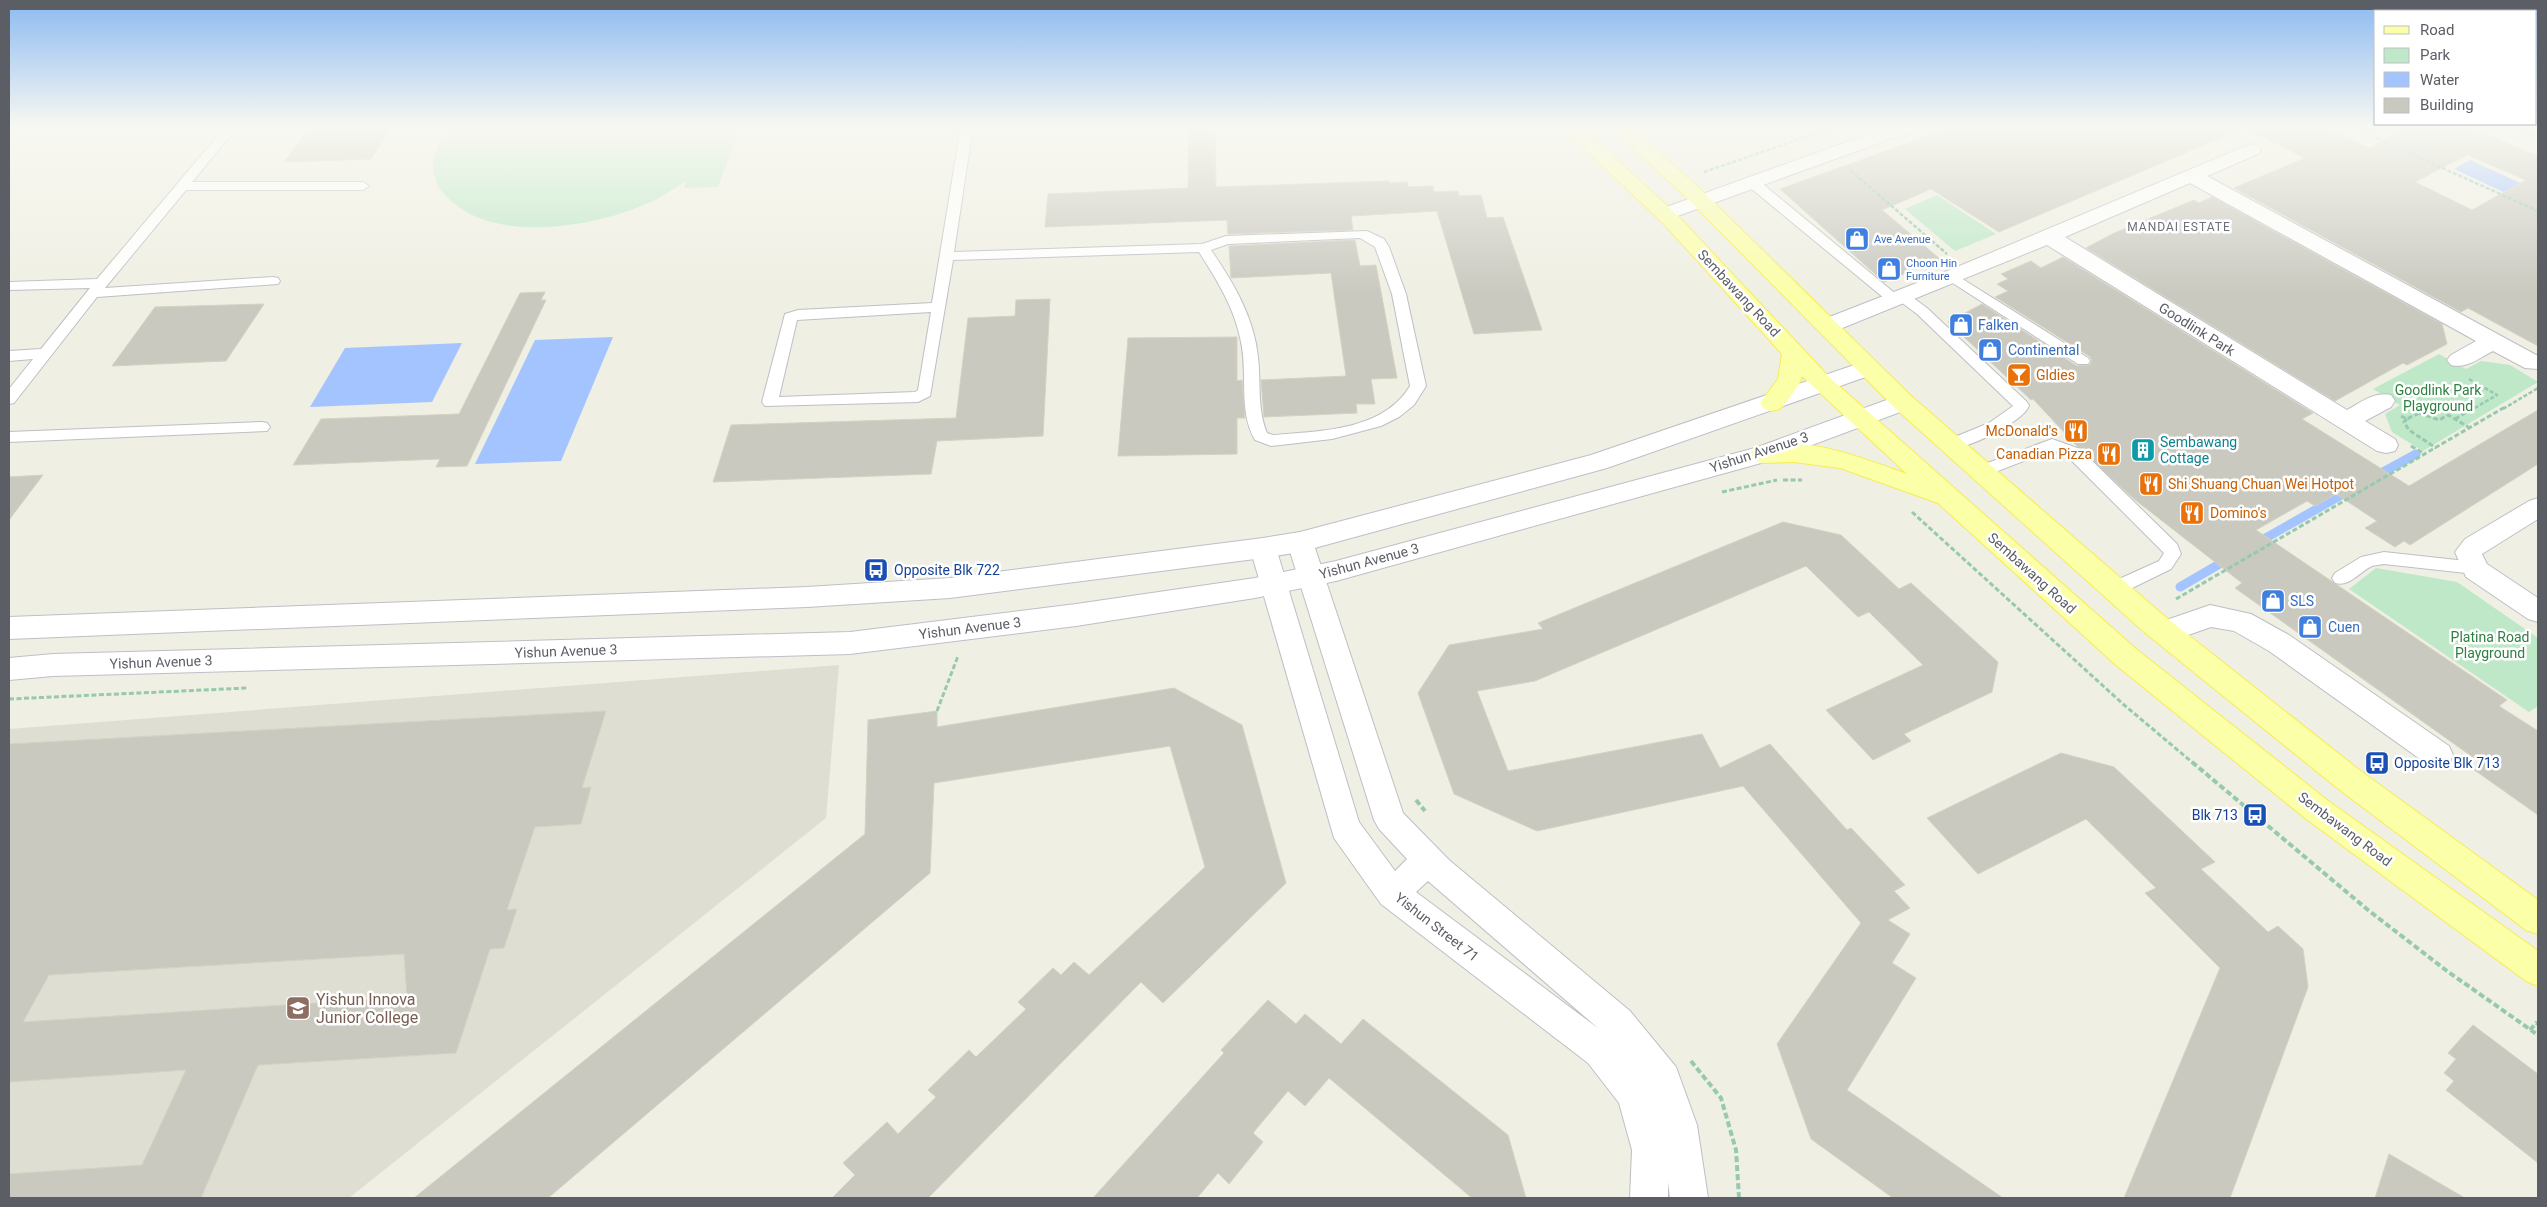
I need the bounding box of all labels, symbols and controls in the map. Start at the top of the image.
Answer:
legend [2374,10,2537,125]
text: Road [2420,21,2454,39]
text: Park [2420,46,2451,64]
text: Water [2420,71,2459,89]
text: Building [2420,96,2474,114]
district label: MANDAI ESTATE [2127,220,2231,234]
shop icon: Ave Avenue [1844,226,1870,252]
place label: Ave Avenue [1874,233,1931,246]
street label: Sembawang Road [1695,246,1783,340]
shop icon: Choon Hin Furniture [1876,256,1902,282]
place label: Choon Hin Furniture [1906,257,1957,283]
street label: Goodlink Park [2156,299,2239,359]
shop icon: Falken [1948,312,1974,338]
place label: Falken [1978,317,2019,333]
shop icon: Continental [1977,337,2003,363]
place label: Continental [2008,342,2079,358]
bar icon: Gldies [2006,362,2032,388]
place label: Gldies [2036,367,2075,383]
park label: Goodlink Park Playground [2395,382,2482,414]
restaurant icon: McDonald's [2063,418,2089,444]
place label: McDonald's [1986,423,2058,439]
street label: Yishun Avenue 3 [1708,429,1810,475]
place label: Sembawang Cottage [2160,434,2237,466]
building icon: Sembawang Cottage [2130,437,2156,463]
restaurant icon: Canadian Pizza [2096,441,2122,467]
place label: Canadian Pizza [1996,446,2092,462]
restaurant icon: Shi Shuang Chuan Wei Hotpot [2138,471,2164,497]
place label: Shi Shuang Chuan Wei Hotpot [2168,476,2355,492]
restaurant icon: Domino's [2179,500,2205,526]
place label: Domino's [2210,505,2267,521]
street label: Sembawang Road [1985,529,2079,617]
street label: Yishun Avenue 3 [1317,540,1421,582]
bus stop icon: Opposite Blk 722 [863,557,889,583]
place label: Opposite Blk 722 [894,562,1000,578]
shop icon: SLS [2260,588,2286,614]
place label: SLS [2290,593,2314,609]
street label: Yishun Avenue 3 [918,614,1022,642]
shop icon: Cuen [2297,614,2323,640]
place label: Cuen [2328,619,2360,635]
park label: Platina Road Playground [2451,629,2529,661]
street label: Yishun Avenue 3 [514,641,618,661]
street label: Yishun Avenue 3 [109,652,213,672]
bus stop icon: Opposite Blk 713 [2364,750,2390,776]
place label: Opposite Blk 713 [2394,755,2500,771]
street label: Sembawang Road [2295,789,2395,869]
bus stop icon: Blk 713 [2242,802,2268,828]
place label: Blk 713 [2192,807,2238,823]
street label: Yishun Street 71 [1392,889,1482,965]
place label: Yishun Innova Junior College [316,990,418,1027]
school or university icon: Yishun Innova Junior College [285,995,311,1021]

